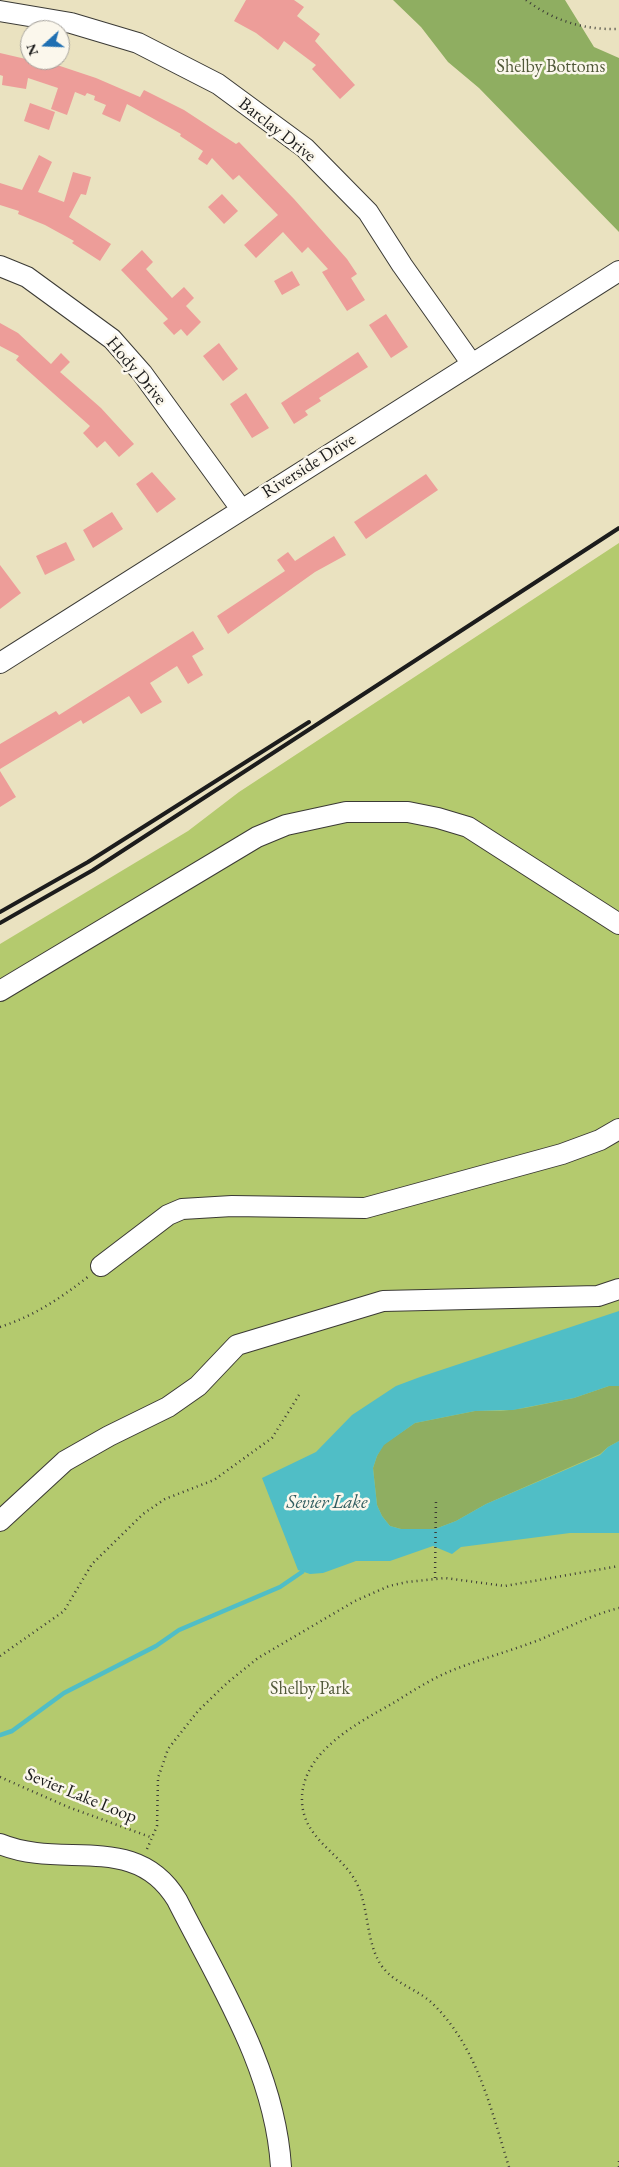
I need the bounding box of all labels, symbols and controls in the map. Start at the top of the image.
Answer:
north arrow [20,20,70,70]
text: N [21,41,42,58]
park label: Shelby Bottoms [497,56,605,78]
street label: Barclay Drive [234,93,320,167]
street label: Hody Drive [101,332,171,410]
street label: Riverside Drive [258,429,360,503]
water label: Sevier Lake [287,1492,367,1514]
park label: Shelby Park [270,1678,350,1700]
street label: Sevier Lake Loop [22,1764,140,1828]

